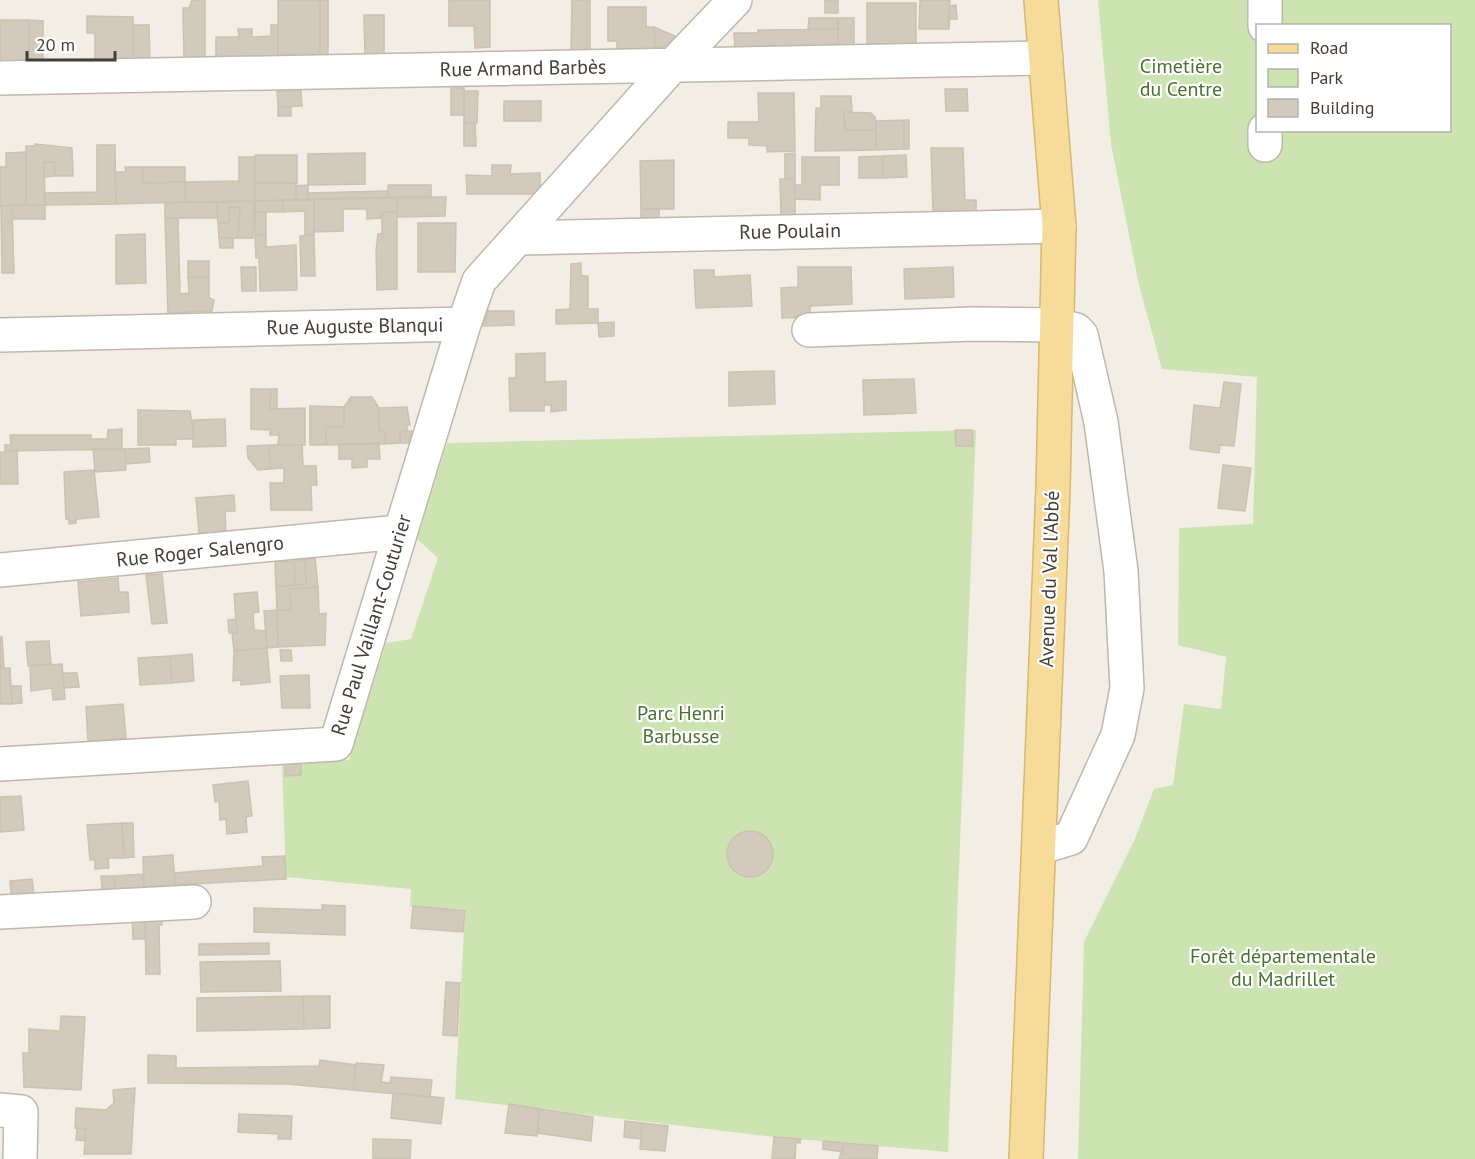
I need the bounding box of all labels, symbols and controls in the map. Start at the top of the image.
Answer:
scale bar [27,24,116,62]
legend [1256,24,1451,132]
text: 20 m [36,33,75,56]
text: Road [1310,36,1348,59]
park label: Cimetière du Centre [1140,53,1222,102]
street label: Rue Armand Barbès [439,54,607,82]
text: Park [1310,66,1343,89]
text: Building [1310,96,1374,119]
street label: Rue Poulain [739,217,841,245]
street label: Rue Auguste Blanqui [266,311,444,341]
street label: Avenue du Val l'Abbé [1033,490,1065,668]
street label: Rue Paul Vaillant-Couturier [325,511,417,739]
street label: Rue Roger Salengro [115,529,285,573]
park label: Parc Henri Barbusse [637,700,725,749]
park label: Forêt départementale du Madrillet [1190,943,1376,992]

